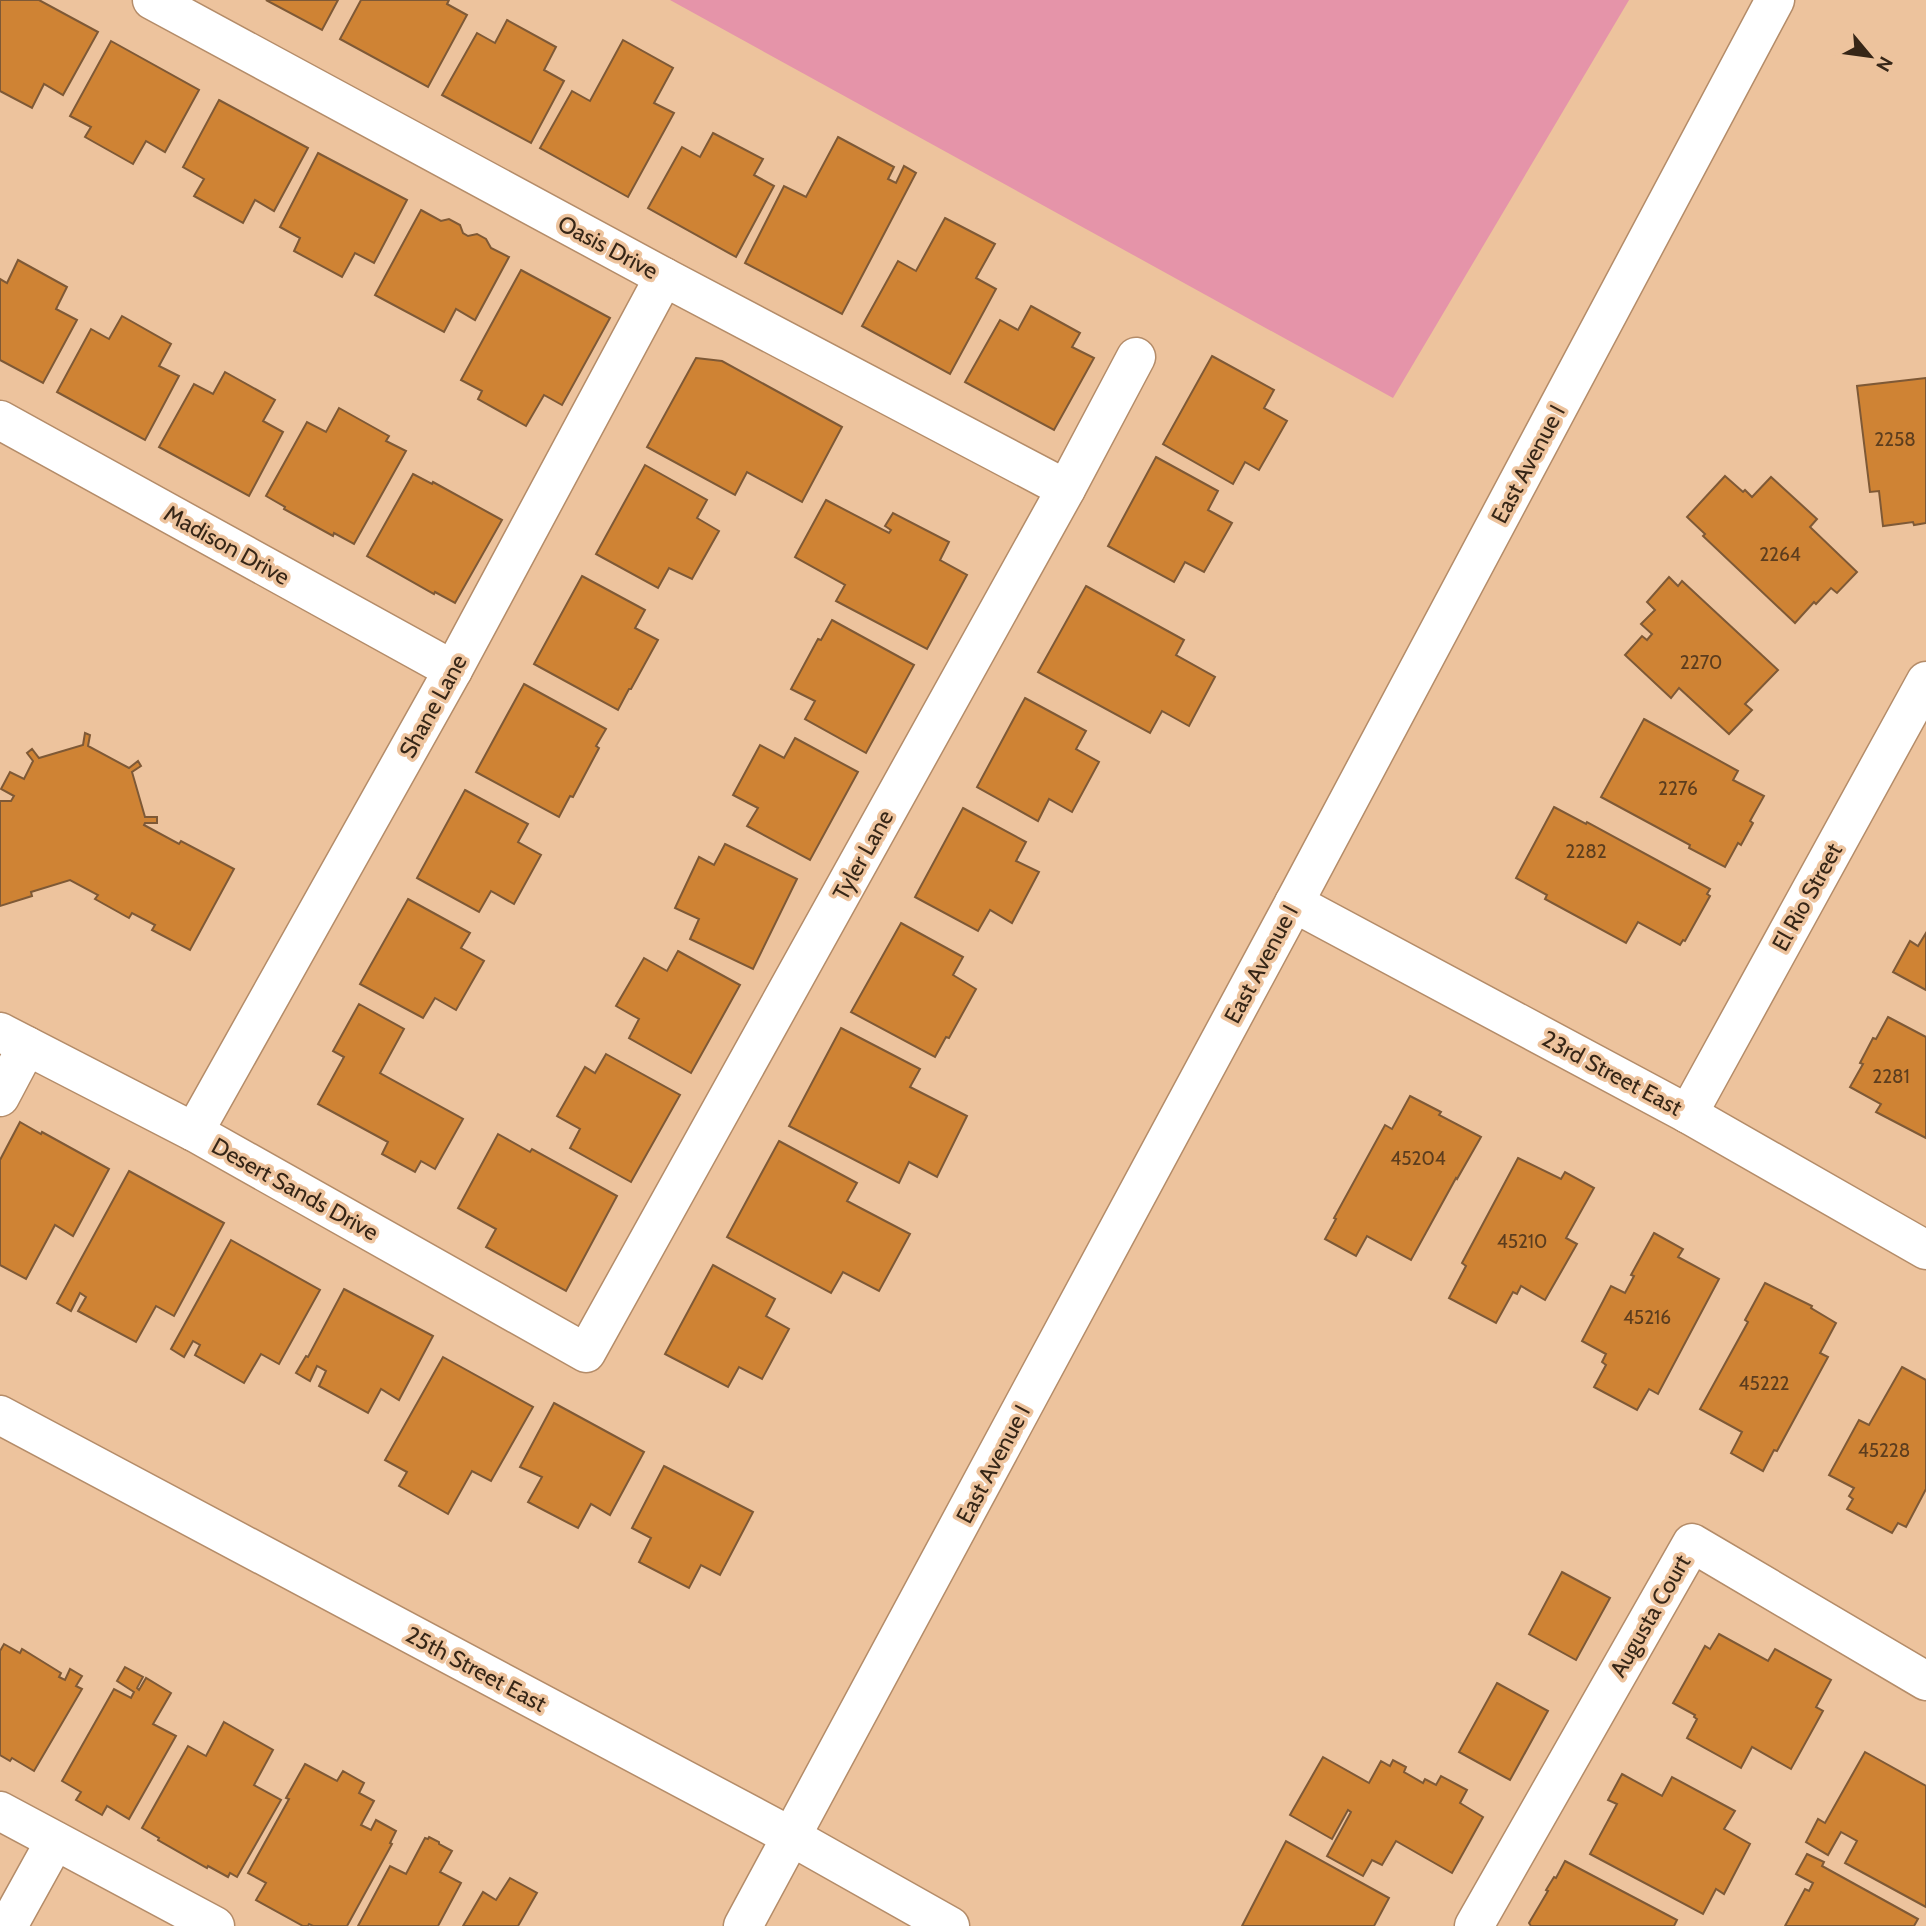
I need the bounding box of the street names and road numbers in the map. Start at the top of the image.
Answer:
street label: Oasis Drive [553,209,663,285]
street label: East Avenue I [1485,400,1571,528]
street label: Madison Drive [159,499,295,591]
street label: Shane Lane [393,649,473,763]
street label: Tyler Lane [827,805,899,905]
street label: El Rio Street [1766,838,1848,956]
street label: East Avenue I [1218,900,1304,1028]
street label: 23rd Street East [1537,1024,1687,1122]
street label: Desert Sands Drive [207,1132,383,1246]
street label: East Avenue I [950,1400,1036,1528]
street label: Augusta Court [1604,1550,1696,1682]
street label: 25th Street East [401,1620,551,1718]

